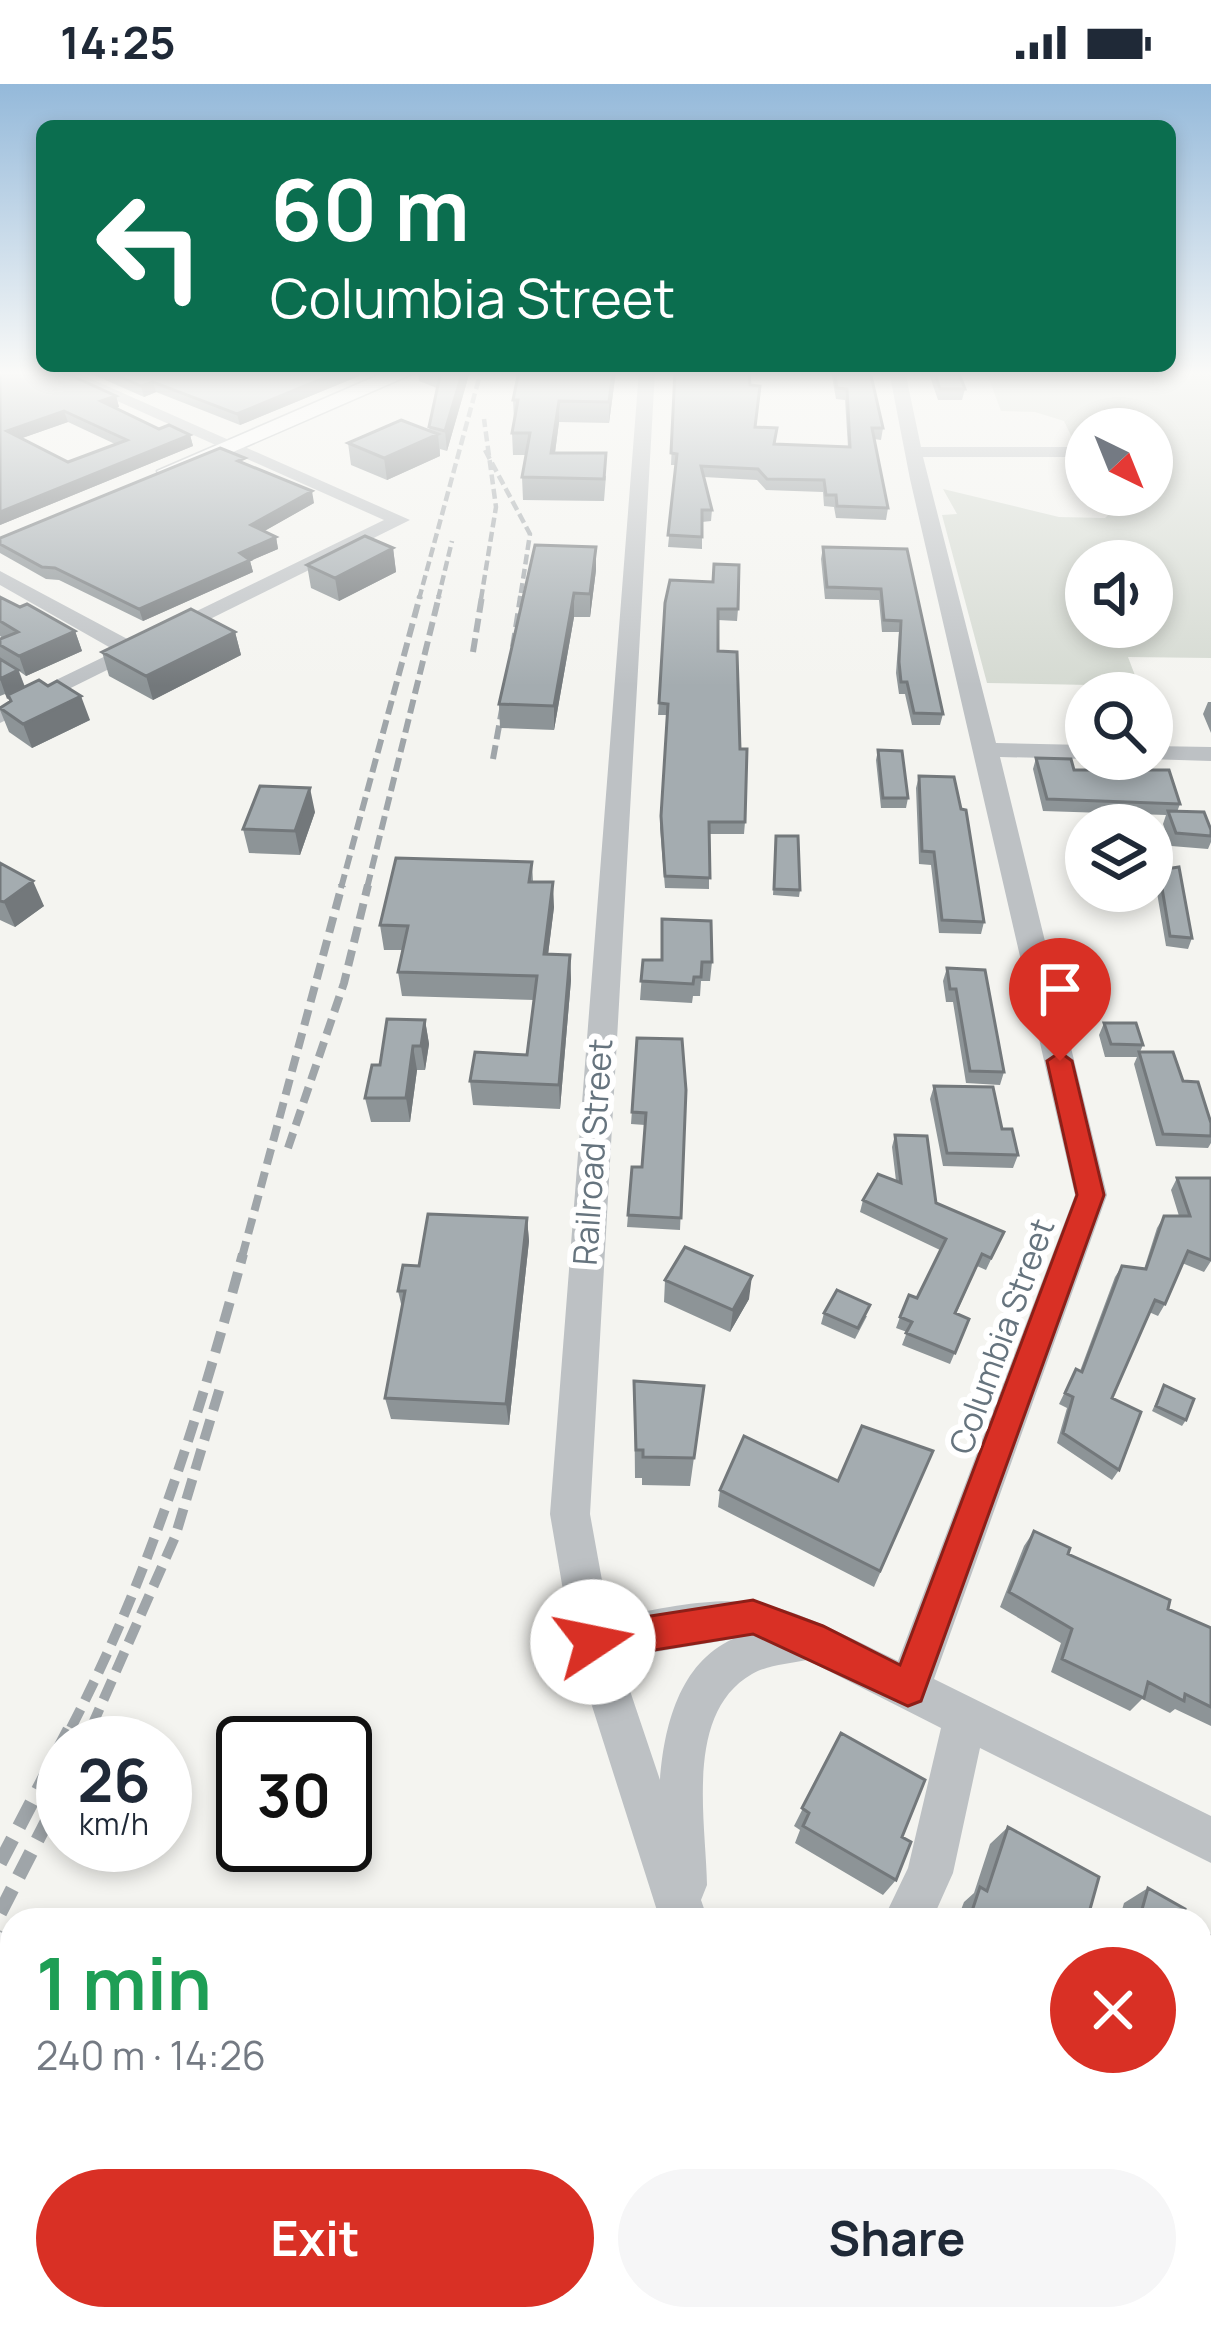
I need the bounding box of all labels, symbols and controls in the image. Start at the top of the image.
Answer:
text: 14:25 [60,11,176,73]
text: 60 m [270,151,470,266]
icon: left [72,168,228,324]
text: Columbia Street [270,260,675,334]
north arrow [1065,408,1173,516]
map controls [1065,408,1173,912]
button: sound [1065,540,1173,648]
button: search [1065,672,1173,780]
button: layers [1065,804,1173,912]
pin [1009,938,1111,1061]
icon: arrive [1027,956,1093,1022]
street label: Railroad Street [562,1037,622,1267]
street label: Columbia Street [938,1212,1064,1460]
position arrow [530,1579,656,1705]
speed limit sign: 30 [216,1716,372,1872]
text: 26 [77,1738,151,1820]
text: km/h [79,1803,149,1844]
text: 1 min [36,1933,212,2032]
button: close [1050,1947,1176,2073]
text: 240 m · 14:26 [36,2028,266,2082]
button: Exit [36,2169,594,2307]
button: Share [618,2169,1176,2307]

